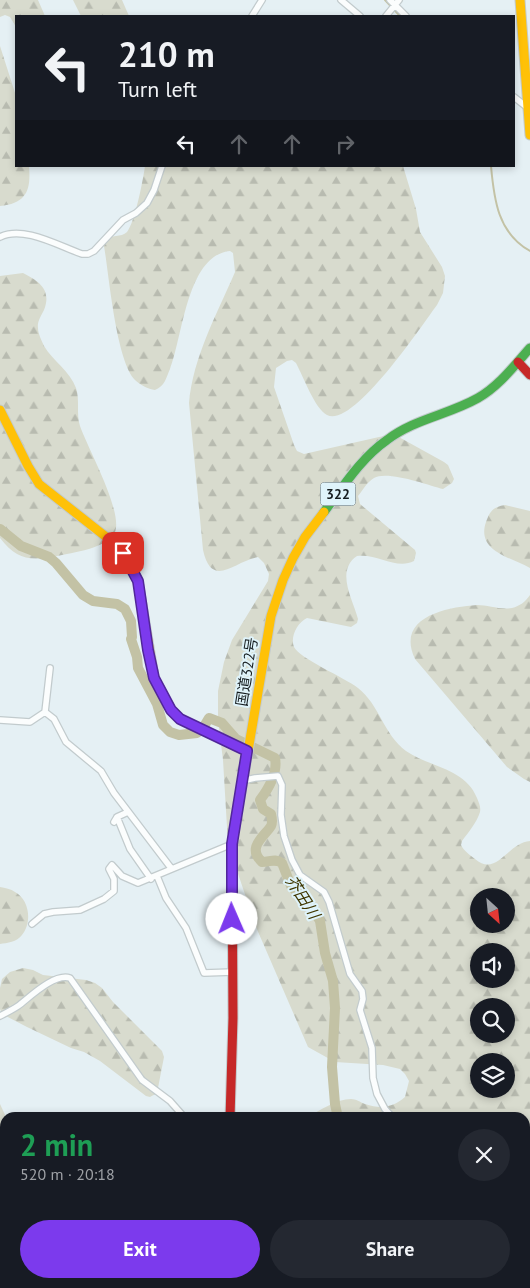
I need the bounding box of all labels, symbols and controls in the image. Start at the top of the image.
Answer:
text: 210 m [118,31,215,77]
icon: left [35,35,100,100]
text: Turn left [118,75,197,103]
icon: left [172,130,200,158]
icon: ahead [225,130,253,158]
icon: ahead [278,130,306,158]
icon: right [331,130,359,158]
road number: 322 [320,482,356,506]
pin [102,532,144,574]
icon: arrive [109,539,137,567]
street label: 国道322号 [232,636,261,708]
water label: 芥田川 [282,871,326,924]
north arrow [470,888,515,932]
map controls [470,888,515,1098]
position arrow [205,892,257,944]
button: sound [470,943,515,988]
button: search [470,998,515,1043]
button: layers [470,1053,515,1098]
text: 2 min [20,1125,93,1164]
button: close [458,1129,510,1181]
text: 520 m · 20:18 [20,1164,115,1184]
button: Exit [20,1220,260,1278]
button: Share [270,1220,510,1278]

